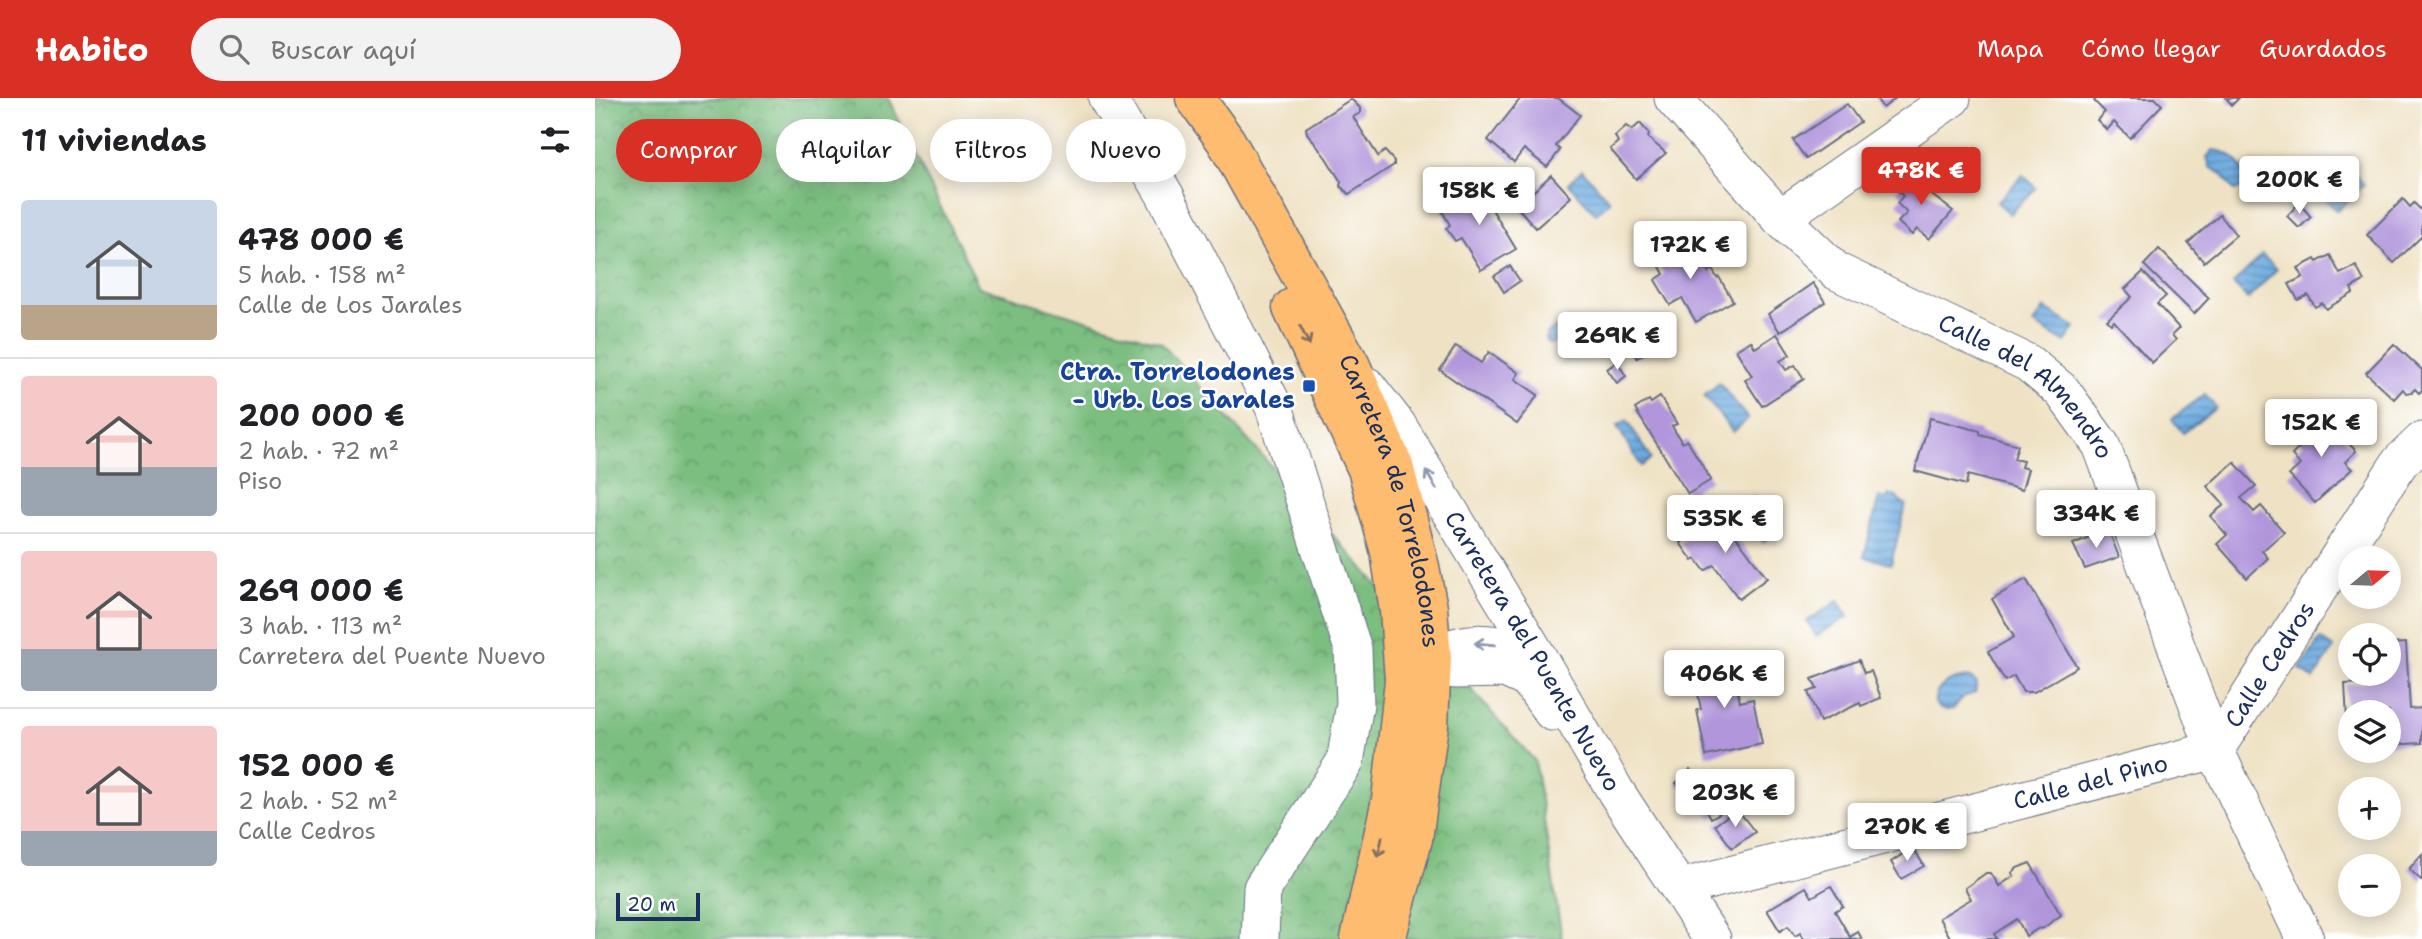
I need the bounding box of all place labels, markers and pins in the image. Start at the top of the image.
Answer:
pin: 478K € [1864,148,1978,207]
pin: 200K € [2242,156,2356,216]
pin: 158K € [1422,167,1536,227]
pin: 172K € [1633,222,1747,281]
pin: 269K € [1560,313,1674,372]
place label: Ctra. Torrelodones - Urb. Los Jarales [1060,356,1295,416]
marker: Ctra. Torrelodones - Urb. Los Jarales [1301,378,1317,394]
pin: 152K € [2264,400,2378,459]
pin: 334K € [2039,490,2153,550]
pin: 535K € [1668,496,1782,555]
pin: 406K € [1667,650,1781,710]
pin: 203K € [1678,770,1792,829]
pin: 270K € [1850,804,1964,863]

